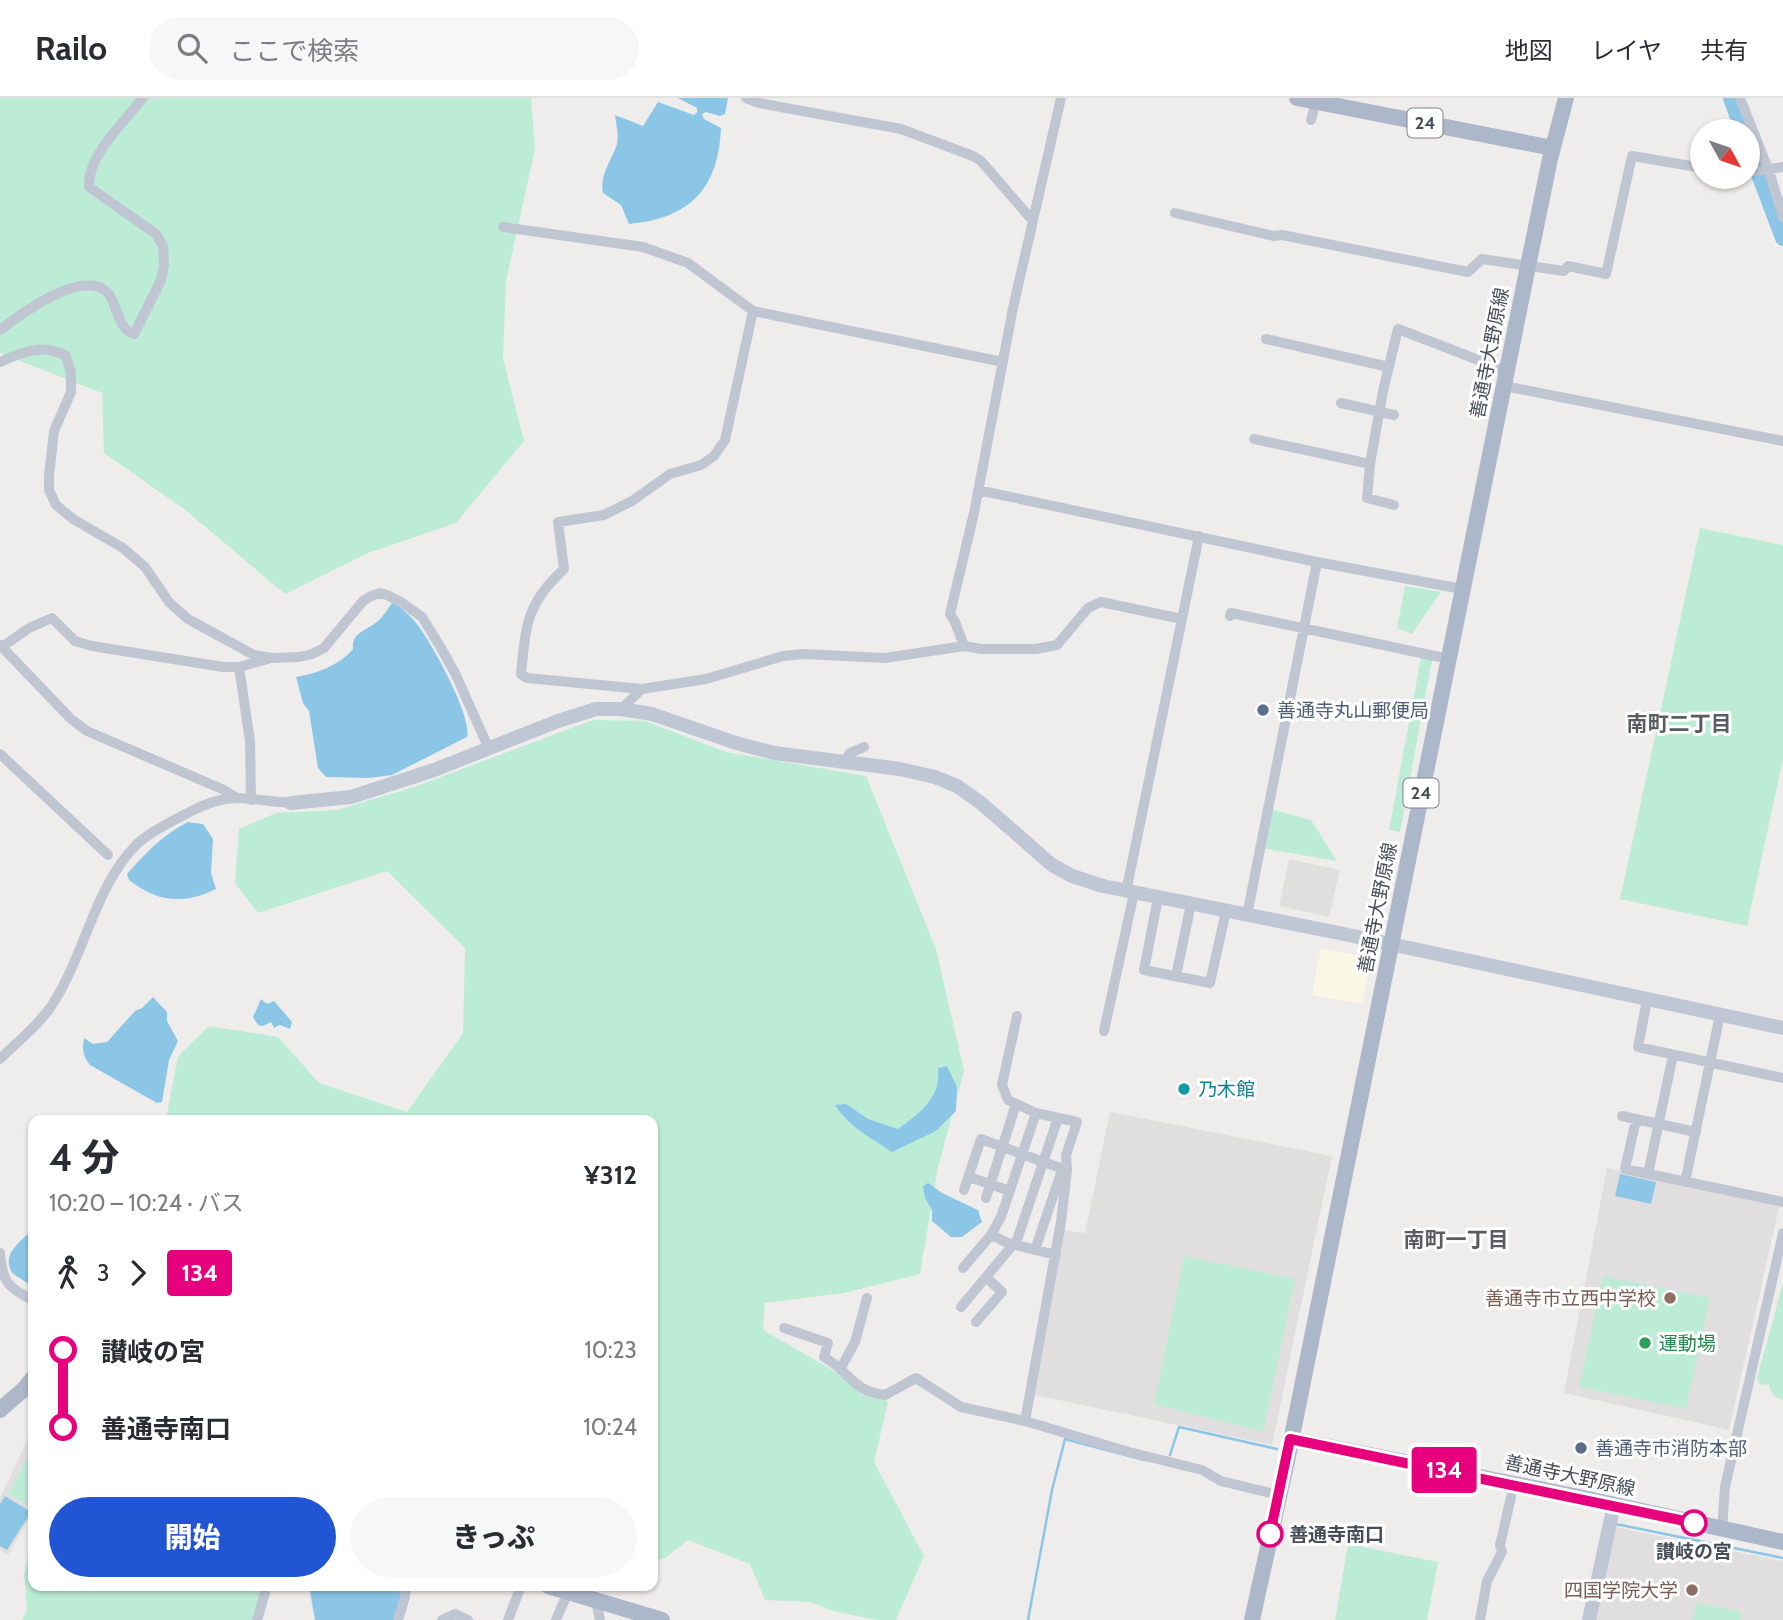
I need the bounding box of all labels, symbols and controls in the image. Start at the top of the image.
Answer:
search box [149,17,639,80]
text: Railo [35,28,107,68]
icon: search [173,29,211,67]
text: ここで検索 [229,35,359,67]
text: 地図 [1505,36,1553,65]
text: レイヤ [1591,36,1662,65]
text: 共有 [1700,36,1748,65]
road number: 24 [1408,108,1442,138]
north arrow [1690,119,1760,189]
map controls [1690,119,1760,189]
street label: 善通寺大野原線 [1466,286,1513,421]
place label: 善通寺丸山郵便局 [1277,699,1429,722]
marker: 善通寺丸山郵便局 [1255,702,1271,718]
district label: 南町二丁目 [1627,711,1732,736]
road number: 24 [1404,778,1438,808]
street label: 善通寺大野原線 [1354,841,1401,976]
place label: 乃木館 [1198,1078,1255,1101]
marker: 乃木館 [1176,1081,1192,1097]
text: 4 分 [49,1134,119,1181]
text: ¥312 [584,1159,637,1191]
text: 10:20 – 10:24 · バス [49,1189,244,1217]
district label: 南町一丁目 [1404,1227,1509,1252]
icon: walk [49,1254,87,1292]
icon: forward [119,1254,157,1292]
text: 134 [181,1258,218,1287]
text: 3 [97,1259,109,1287]
place label: 善通寺市立西中学校 [1485,1287,1656,1310]
marker: 善通寺市立西中学校 [1662,1290,1678,1306]
place label: 運動場 [1659,1332,1716,1355]
marker: 運動場 [1637,1335,1653,1351]
text: 讃岐の宮 [101,1336,205,1368]
text: 10:23 [584,1336,637,1364]
text: 善通寺南口 [101,1413,231,1445]
text: 10:24 [583,1413,637,1441]
place label: 善通寺市消防本部 [1595,1437,1747,1460]
marker: 善通寺市消防本部 [1573,1440,1589,1456]
line badge: 134 [1404,1447,1484,1493]
street label: 善通寺大野原線 [1502,1450,1637,1501]
text: 134 [1426,1455,1462,1484]
button: 開始 [49,1497,336,1577]
button: きっぷ [350,1497,637,1577]
marker: 讃岐の宮 [1681,1510,1707,1536]
marker: 善通寺南口 [1257,1521,1283,1547]
place label: 善通寺南口 [1289,1523,1384,1546]
place label: 讃岐の宮 [1656,1540,1732,1563]
place label: 四国学院大学 [1564,1579,1678,1602]
marker: 四国学院大学 [1684,1582,1700,1598]

